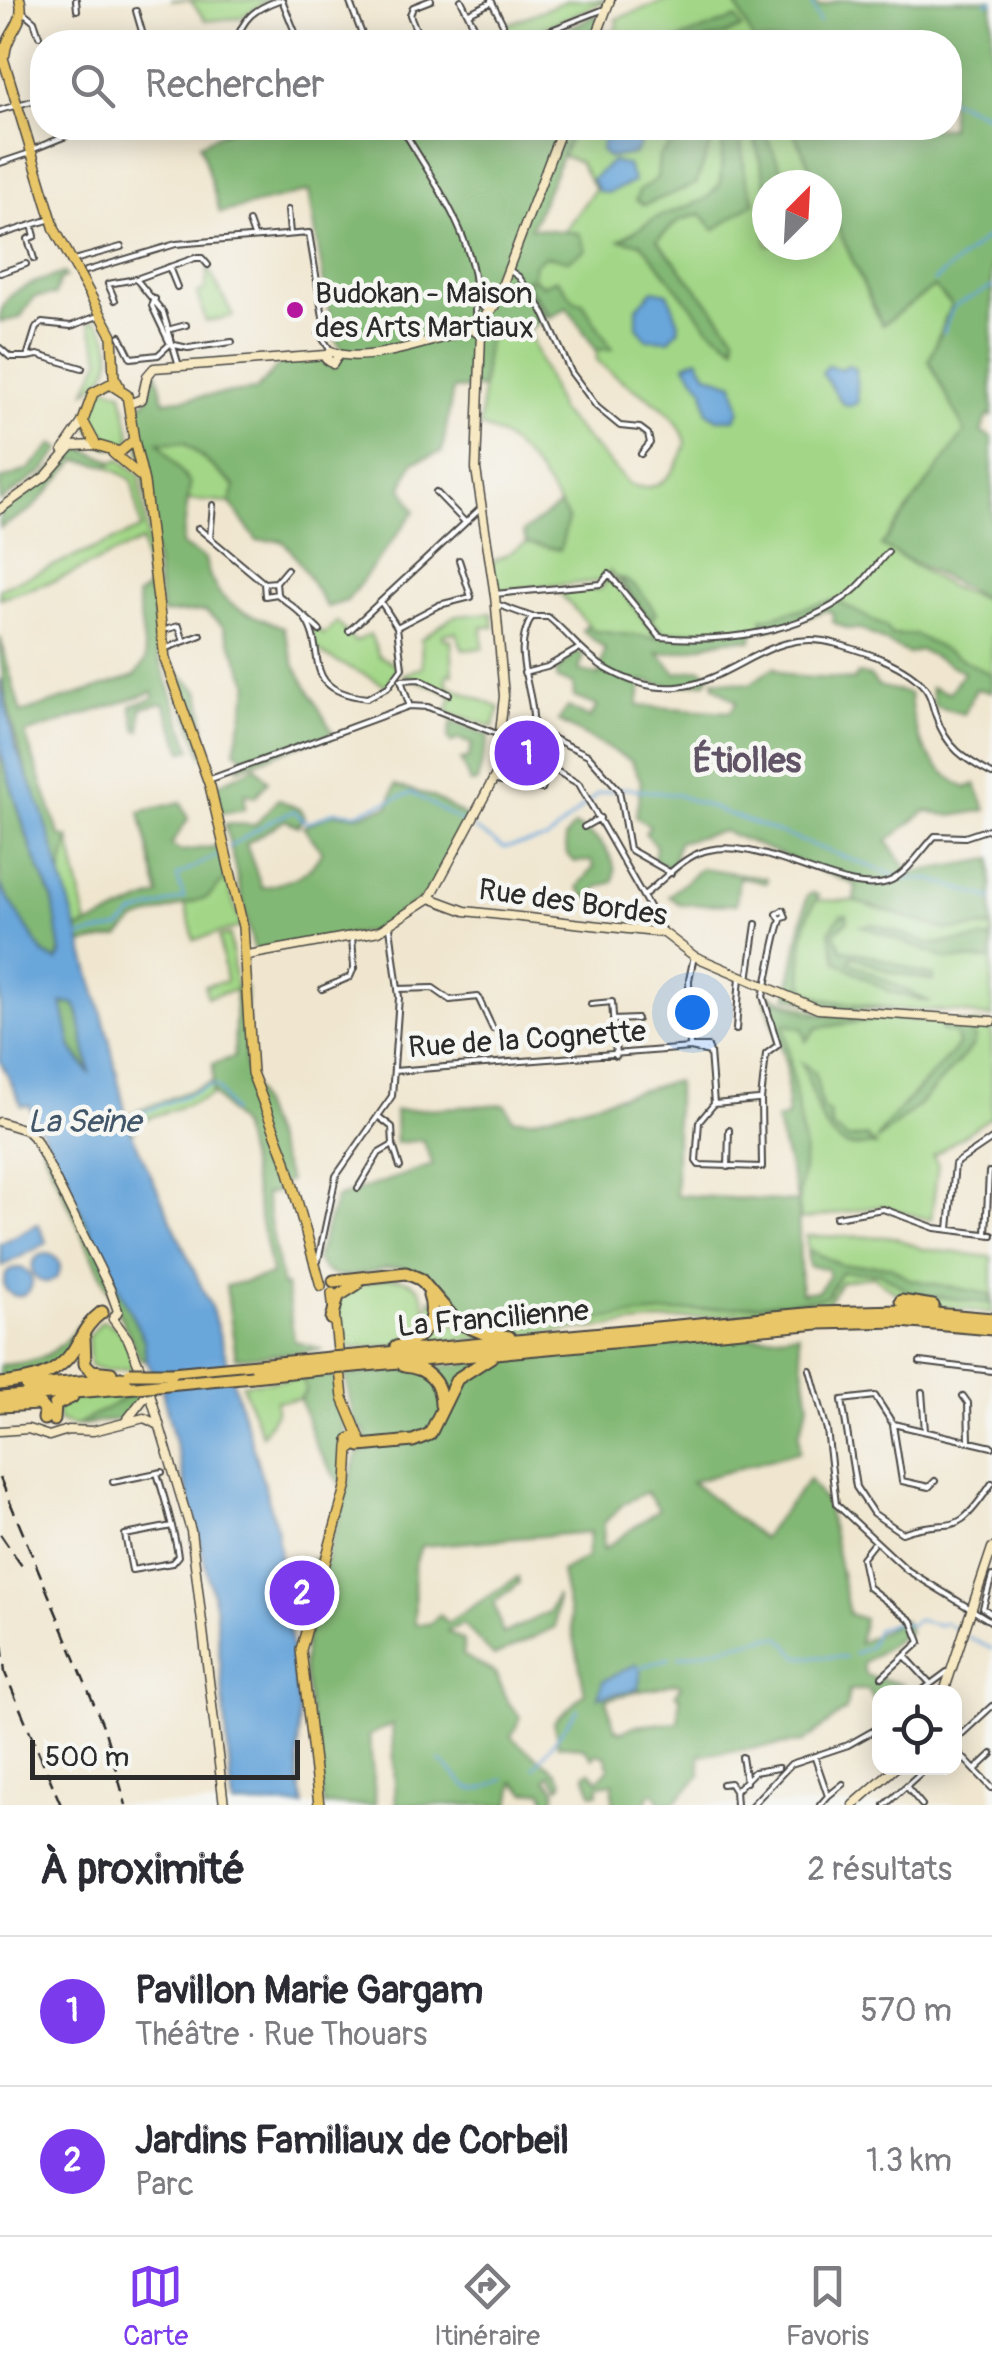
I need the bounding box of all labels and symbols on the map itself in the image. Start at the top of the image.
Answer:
north arrow [752,170,842,260]
place label: Budokan - Maison des Arts Martiaux [315,275,534,346]
marker: Budokan - Maison des Arts Martiaux [284,299,306,321]
pin: 1 [494,716,560,790]
district label: Étiolles [693,739,801,783]
street label: Rue des Bordes [476,871,670,934]
your location [667,987,718,1038]
street label: Rue de la Cognette [407,1013,647,1066]
water label: La Seine [27,1102,144,1142]
street label: La Francilienne [396,1292,591,1345]
pin: 2 [270,1556,334,1630]
scale bar [30,1735,300,1780]

